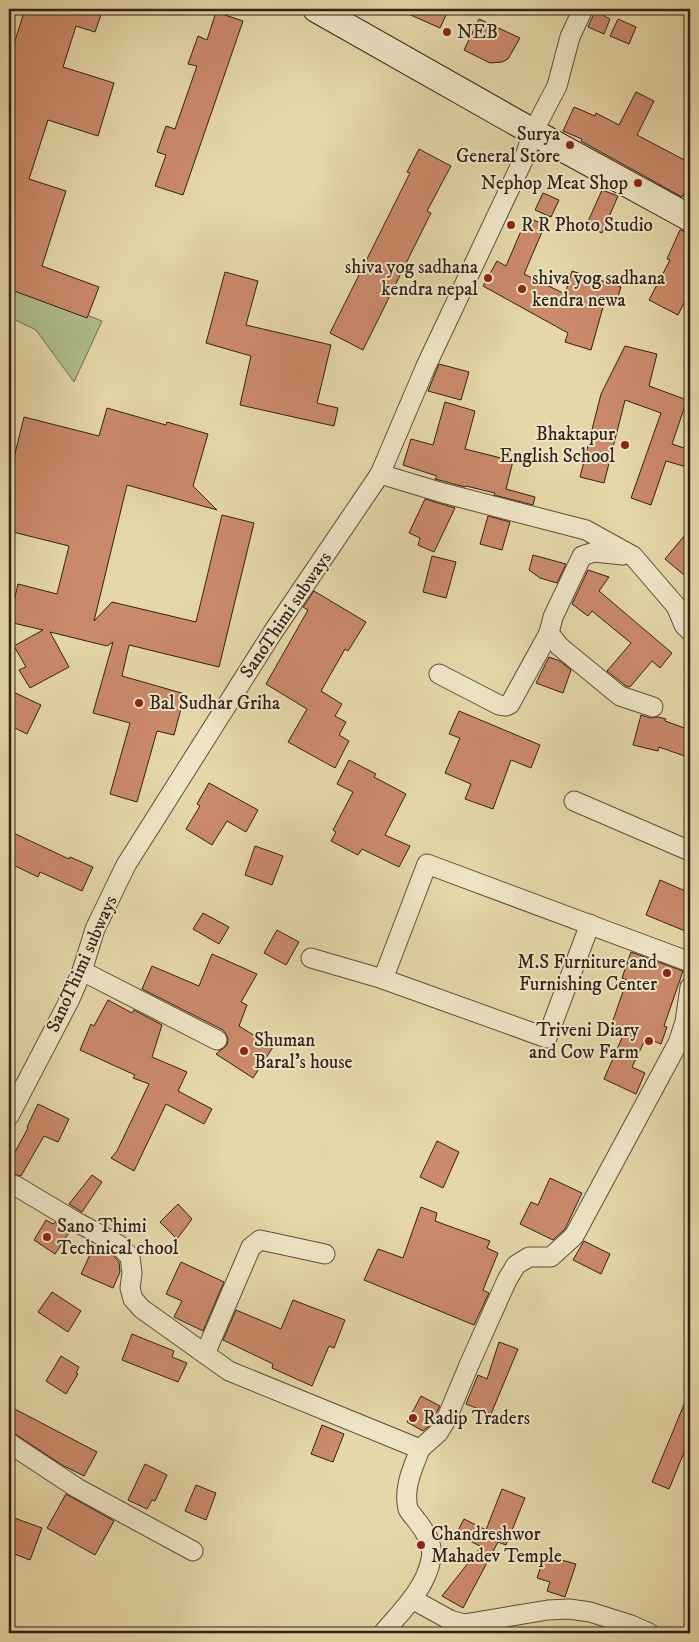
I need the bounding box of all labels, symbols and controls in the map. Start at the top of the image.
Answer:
place label: NEB [457,21,498,44]
marker: NEB [441,26,453,38]
place label: Surya General Store [456,123,560,168]
marker: Surya General Store [564,139,576,151]
place label: Nephop Meat Shop [481,172,628,195]
marker: Nephop Meat Shop [632,177,644,189]
place label: R R Photo Studio [521,214,653,237]
marker: R R Photo Studio [505,219,517,231]
place label: shiva yog sadhana kendra nepal [345,256,478,301]
place label: shiva yog sadhana kendra newa [532,267,665,312]
marker: shiva yog sadhana kendra nepal [482,272,494,284]
marker: shiva yog sadhana kendra newa [516,283,528,295]
place label: Bhaktapur English School [499,423,615,468]
marker: Bhaktapur English School [619,439,631,451]
street label: SanoThimi subways [235,547,337,683]
place label: Bal Sudhar Griha [149,692,280,715]
marker: Bal Sudhar Griha [133,697,145,709]
street label: SanoThimi subways [42,892,122,1036]
place label: M.S Furniture and Furnishing Center [517,951,658,996]
marker: M.S Furniture and Furnishing Center [661,967,673,979]
place label: Triveni Diary and Cow Farm [529,1019,640,1064]
place label: Shuman Baral's house [254,1029,353,1074]
marker: Triveni Diary and Cow Farm [643,1035,655,1047]
marker: Shuman Baral's house [238,1045,250,1057]
place label: Sano Thimi Technical chool [57,1215,179,1260]
marker: Sano Thimi Technical chool [41,1231,53,1243]
place label: Radip Traders [423,1407,530,1430]
marker: Radip Traders [407,1412,419,1424]
place label: Chandreshwor Mahadev Temple [431,1523,562,1568]
marker: Chandreshwor Mahadev Temple [415,1539,427,1551]

